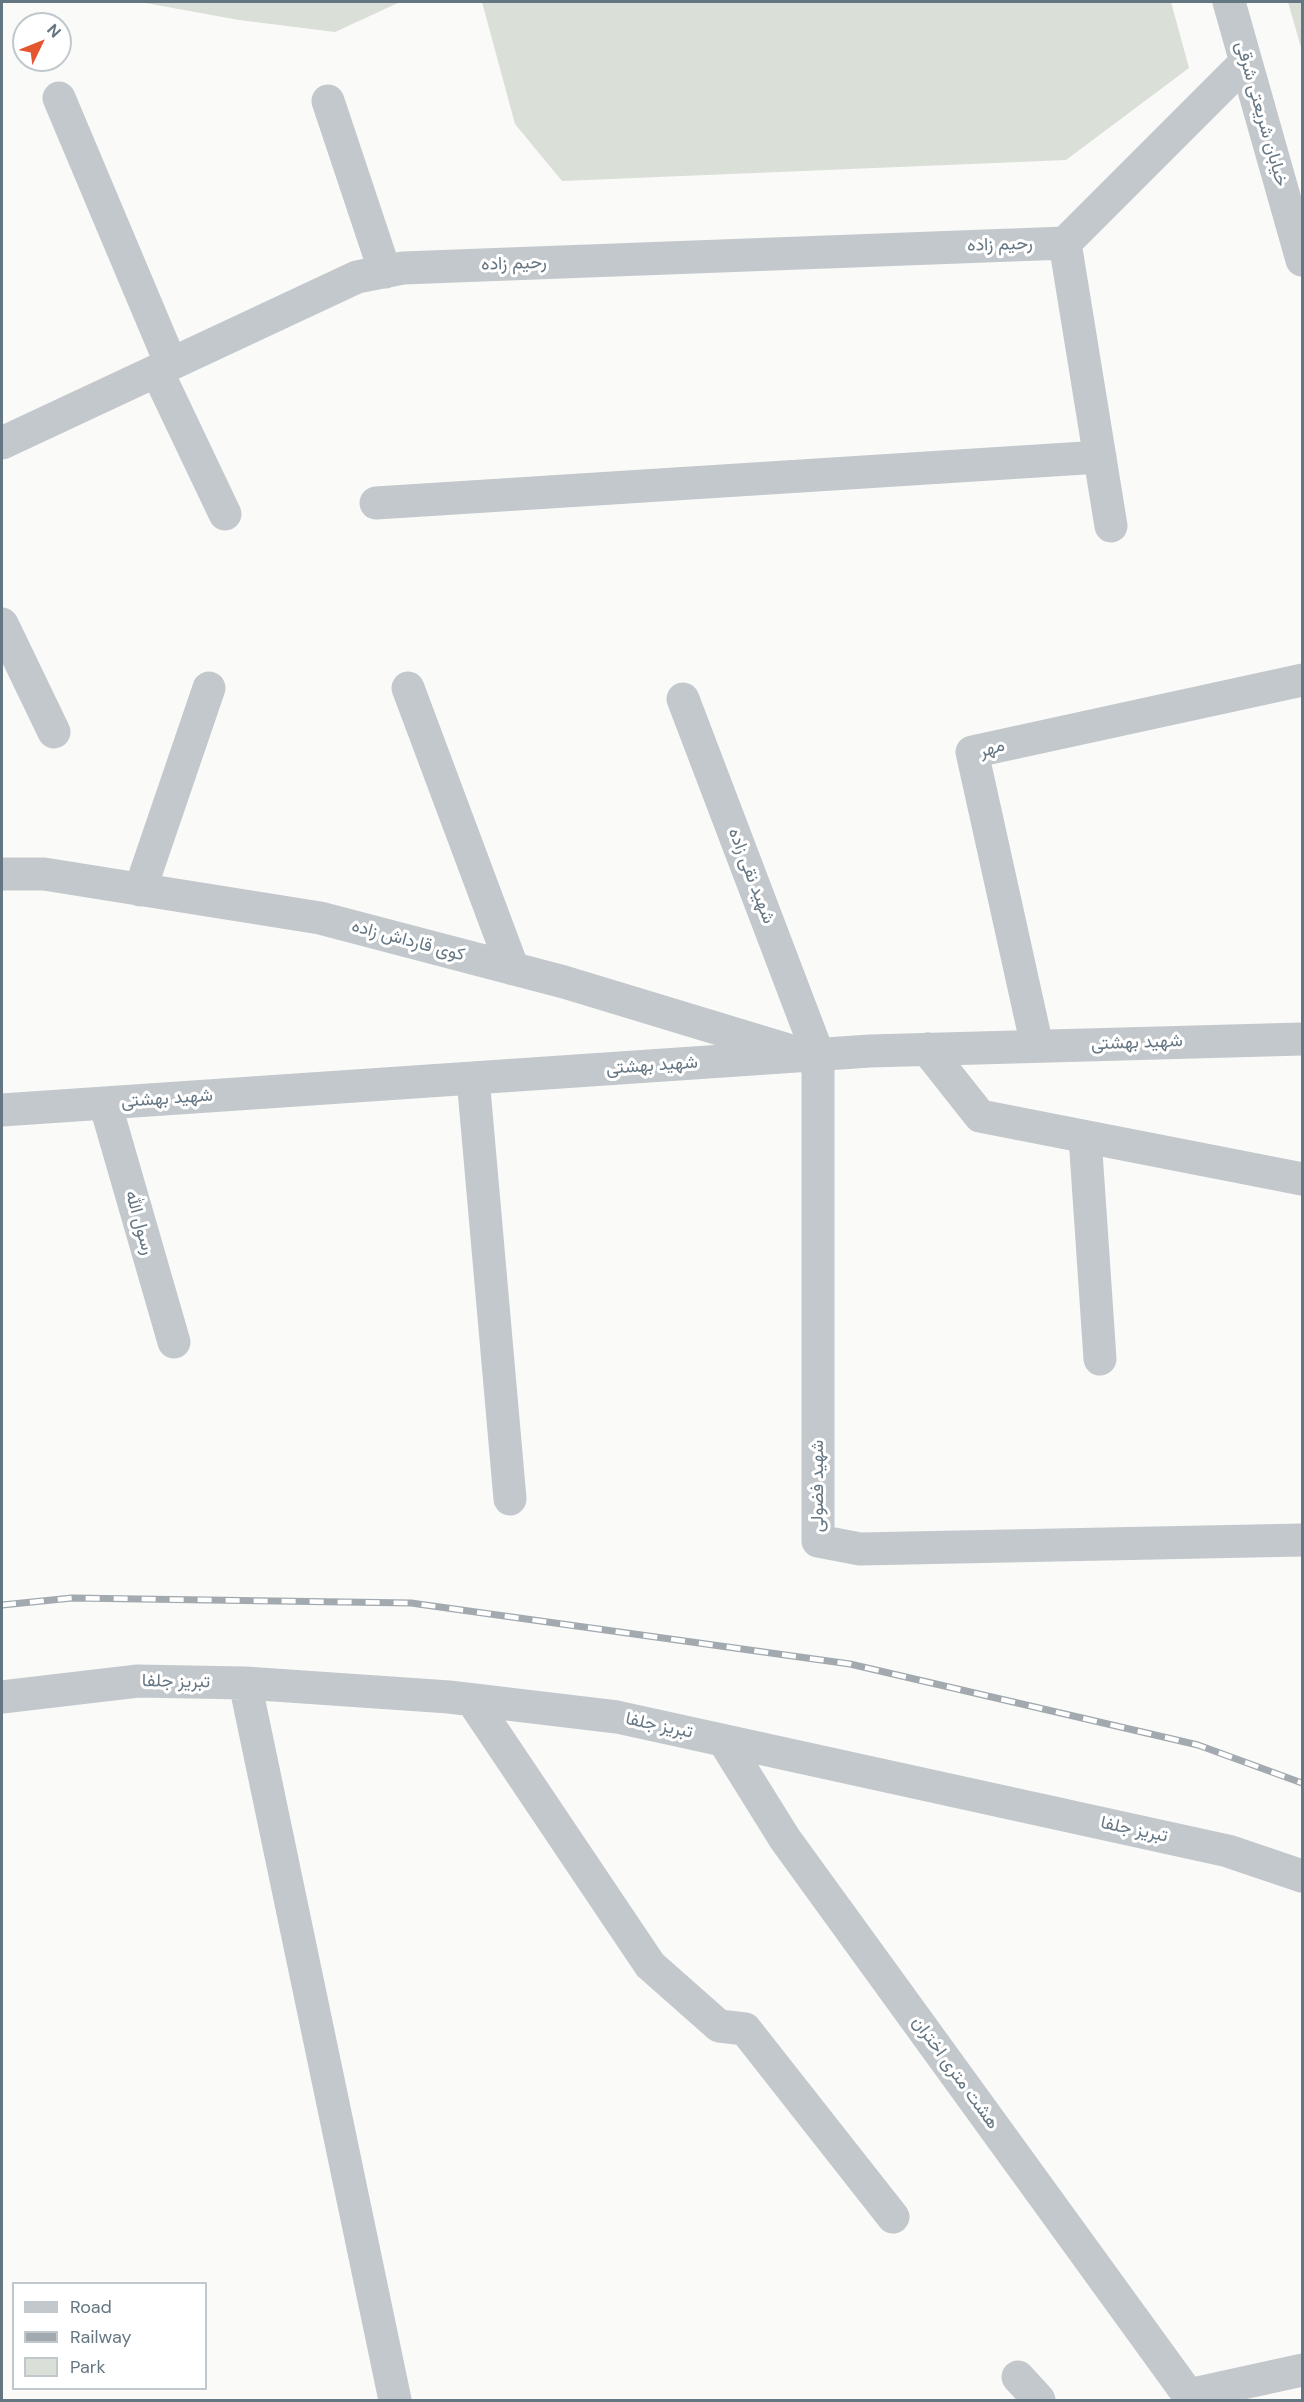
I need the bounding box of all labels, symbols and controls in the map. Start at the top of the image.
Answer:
north arrow [12,12,72,72]
text: N [42,19,66,42]
street label: خیابان شریعتی شرقی [1230,39,1292,189]
street label: رحیم زاده [967,233,1033,257]
street label: رحیم زاده [481,252,547,276]
street label: مهر [977,735,1007,763]
street label: شهید نقی زاده [723,825,779,927]
street label: کوی قارداش زاده [349,916,467,966]
street label: شهید بهشتی [1091,1031,1183,1055]
street label: شهید بهشتی [606,1052,698,1080]
street label: شهید بهشتی [121,1085,213,1113]
street label: رسول الله [120,1188,158,1258]
street label: شهید فضولی [807,1440,829,1532]
street label: تبریز جلفا [142,1671,210,1693]
street label: تبریز جلفا [623,1708,695,1744]
street label: تبریز جلفا [1098,1812,1170,1848]
street label: هشت متری اختران [907,2012,1003,2134]
legend [12,2282,207,2390]
text: Road [70,2295,112,2319]
text: Railway [70,2325,132,2349]
text: Park [70,2355,106,2379]

